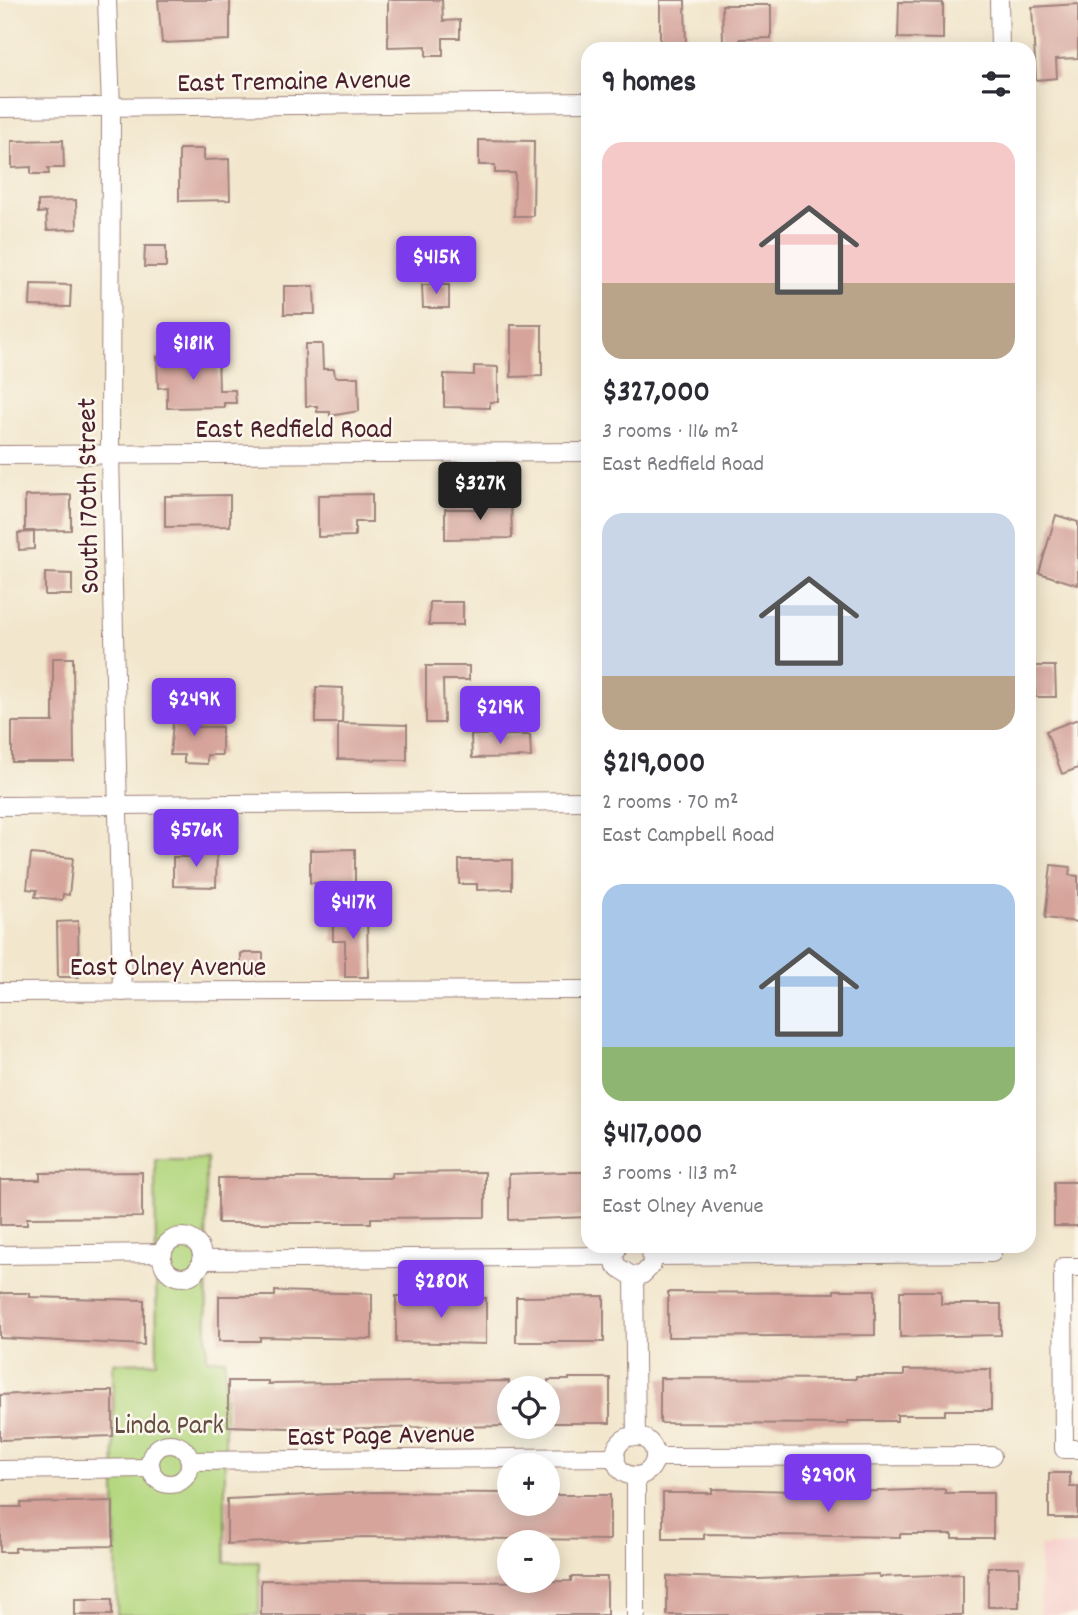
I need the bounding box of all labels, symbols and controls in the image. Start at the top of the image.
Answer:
street label: East Tremaine Avenue [177,62,411,106]
text: 9 homes [602,63,696,106]
icon: filters [977,65,1015,103]
icon: home [746,187,872,313]
pin: $415K [387,236,485,296]
text: $415K [412,242,460,275]
pin: $181K [144,322,242,382]
text: $181K [172,328,214,361]
text: $327,000 [602,373,710,416]
street label: South 170th Street [69,397,113,594]
street label: East Redfield Road [195,412,393,452]
text: 3 rooms · 116 m² [602,416,739,449]
text: East Redfield Road [602,449,764,482]
pin: $327K [431,462,529,522]
text: $327K [454,468,506,501]
icon: home [746,558,872,684]
pin: $249K [145,678,243,738]
text: $249K [168,684,220,717]
pin: $219K [451,686,549,746]
text: $219K [476,692,524,725]
text: $219,000 [602,744,705,787]
text: 2 rooms · 70 m² [602,787,738,820]
pin: $576K [147,810,245,869]
text: $576K [169,815,223,848]
text: East Campbell Road [602,820,775,853]
pin: $417K [304,881,402,941]
text: $417K [330,887,376,920]
icon: home [746,929,872,1055]
street label: East Olney Avenue [70,950,266,990]
text: $417,000 [602,1115,702,1158]
text: 3 rooms · 113 m² [602,1158,738,1191]
text: East Olney Avenue [602,1191,764,1224]
pin: $280K [392,1260,490,1320]
text: $280K [414,1266,468,1299]
map controls [497,1376,560,1593]
button: locate [497,1376,560,1439]
park label: Linda Park [114,1408,224,1448]
street label: East Page Avenue [287,1416,475,1460]
button: + [497,1453,560,1516]
pin: $290K [779,1454,877,1514]
text: $290K [800,1460,856,1493]
button: − [497,1530,560,1593]

